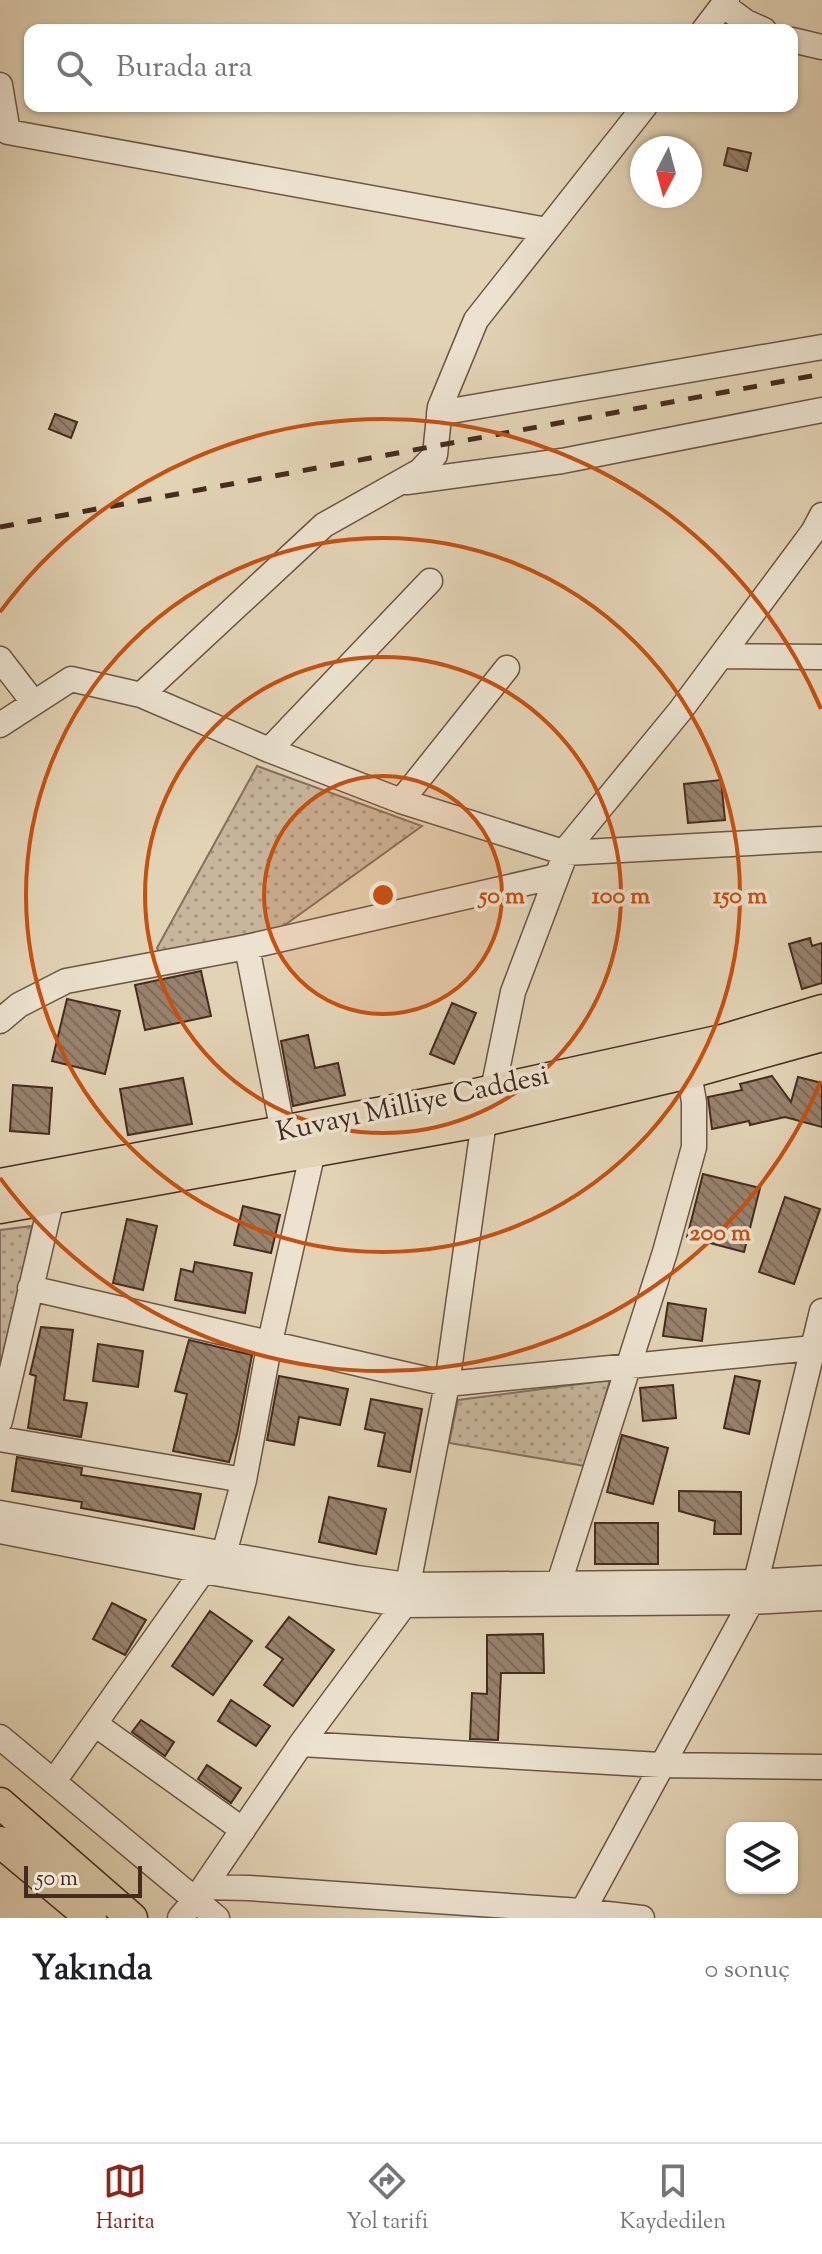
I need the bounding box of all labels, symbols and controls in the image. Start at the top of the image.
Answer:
search box [24,24,798,112]
icon: search [52,46,96,90]
text: Burada ara [116,47,253,90]
north arrow [630,136,702,208]
text: 50 m [477,880,525,914]
text: 100 m [592,880,650,914]
text: 150 m [713,880,767,914]
centre of rings [369,881,397,909]
street label: Kuvayı Milliye Caddesi [273,1057,553,1153]
text: 200 m [689,1217,751,1251]
map controls [726,1822,798,1894]
button: layers [726,1822,798,1894]
scale bar [24,1862,142,1898]
text: 50 m [36,1864,78,1896]
text: Yakında [32,1946,152,1995]
text: 0 sonuç [704,1952,790,1989]
tab: Harita [96,2159,155,2239]
tab: Yol tarifi [346,2159,428,2239]
tab: Kaydedilen [620,2159,726,2239]

